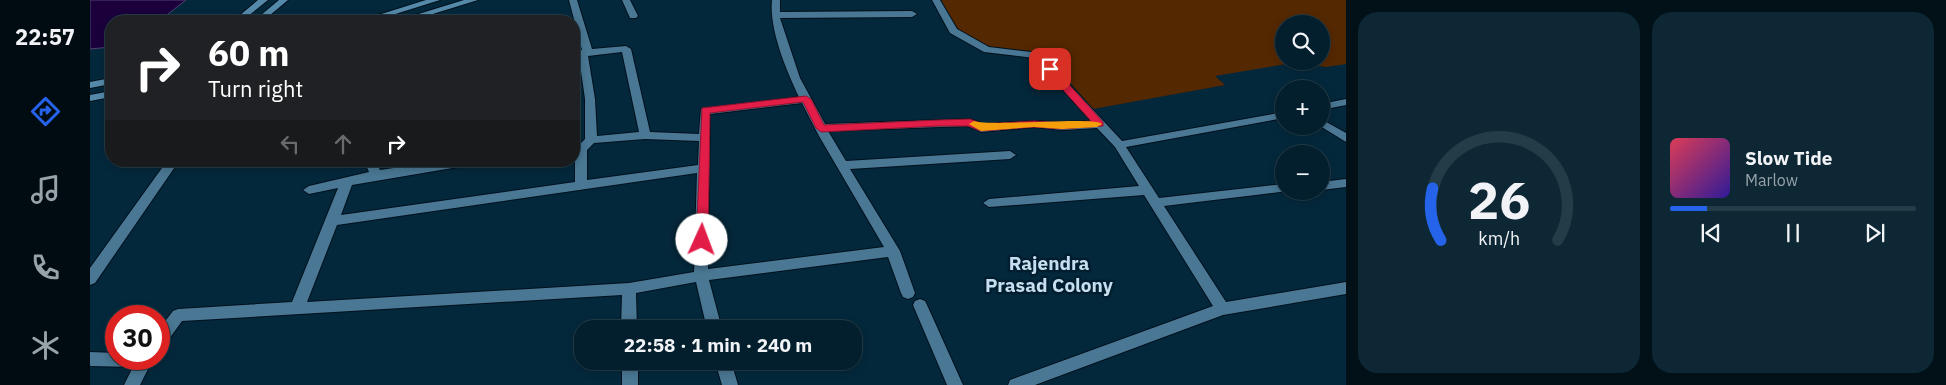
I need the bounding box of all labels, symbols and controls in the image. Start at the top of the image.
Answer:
map controls [1275,15,1330,200]
button: search [1275,15,1330,70]
text: 22:57 [15,22,75,51]
text: 60 m [208,30,290,76]
icon: right [125,35,190,100]
pin [1029,48,1071,90]
icon: arrive [1036,55,1064,83]
text: Turn right [208,74,303,103]
button: + [1275,80,1330,135]
icon: directions [28,94,63,129]
icon: left [276,130,304,158]
icon: ahead [329,130,357,158]
icon: right [382,130,410,158]
button: − [1275,145,1330,200]
text: Slow Tide [1745,146,1832,170]
text: 26 [1468,166,1530,233]
text: Marlow [1745,170,1798,190]
icon: music [28,172,63,207]
position arrow [675,213,727,265]
icon: previous [1697,219,1725,247]
icon: pause [1779,219,1807,247]
icon: next [1861,219,1889,247]
text: km/h [1478,227,1520,250]
icon: phone [28,250,63,285]
district label: Rajendra Prasad Colony [985,251,1114,297]
speed limit sign: 30 [105,305,170,370]
icon: climate [28,328,63,363]
text: 22:58 · 1 min · 240 m [624,333,812,357]

